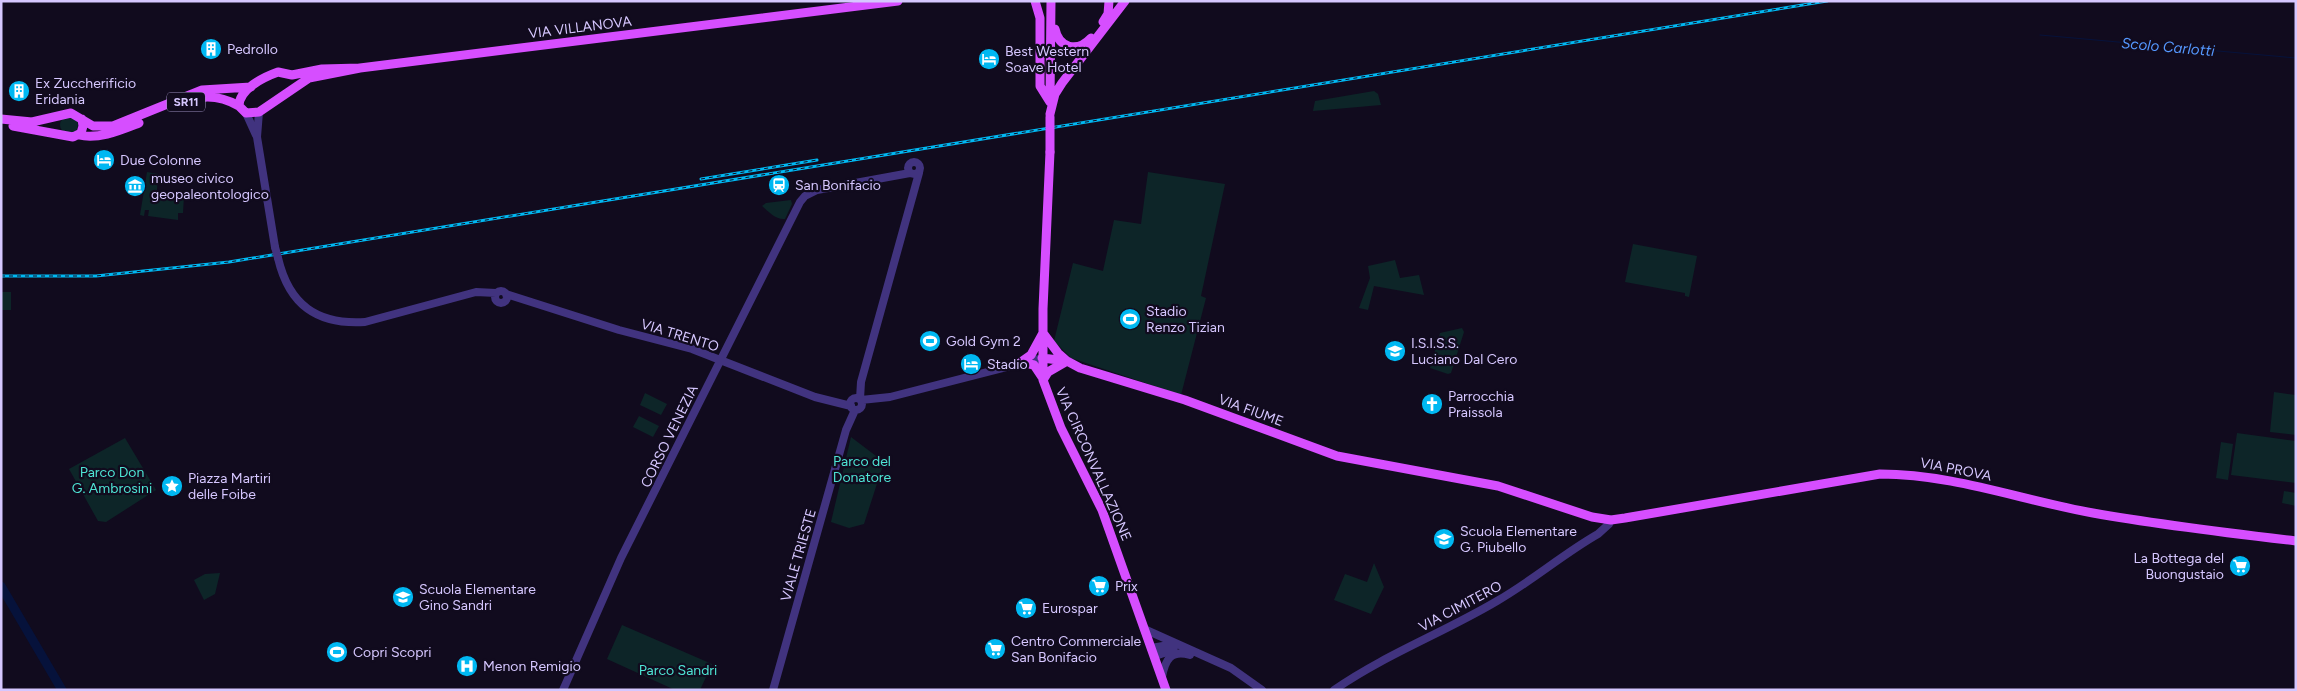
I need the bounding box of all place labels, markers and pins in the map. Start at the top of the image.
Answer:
building icon: Pedrollo [199,37,223,61]
place label: Pedrollo [227,41,278,58]
place label: Best Western Soave Hotel [1005,43,1089,76]
hotel icon: Best Western Soave Hotel [977,47,1001,71]
place label: Ex Zuccherificio Eridania [35,75,136,108]
building icon: Ex Zuccherificio Eridania [7,79,31,103]
hotel icon: Due Colonne [92,148,116,172]
place label: Due Colonne [120,152,202,169]
place label: museo civico geopaleontologico [151,170,269,203]
station icon: San Bonifacio [767,173,791,197]
museum icon: museo civico geopaleontologico [123,174,147,198]
place label: San Bonifacio [795,177,881,194]
place label: Stadio Renzo Tizian [1146,303,1225,336]
sports icon: Stadio Renzo Tizian [1118,307,1142,331]
sports icon: Gold Gym 2 [918,329,942,353]
place label: Gold Gym 2 [946,333,1021,350]
place label: I.S.I.S.S. Luciano Dal Cero [1411,335,1517,368]
school or university icon: I.S.I.S.S. Luciano Dal Cero [1383,339,1407,363]
hotel icon: Stadio [959,352,983,376]
place label: Stadio [987,356,1028,373]
place label: Parrocchia Praissola [1448,388,1514,421]
church icon: Parrocchia Praissola [1420,392,1444,416]
place label: Piazza Martiri delle Foibe [188,470,271,503]
place icon: Piazza Martiri delle Foibe [160,474,184,498]
place label: Scuola Elementare G. Piubello [1460,523,1577,556]
school or university icon: Scuola Elementare G. Piubello [1432,527,1456,551]
place label: La Bottega del Buongustaio [2134,550,2224,583]
supermarket icon: La Bottega del Buongustaio [2228,554,2252,578]
supermarket icon: Prix [1087,574,1111,598]
place label: Prix [1115,578,1138,595]
place label: Scuola Elementare Gino Sandri [419,581,536,614]
school or university icon: Scuola Elementare Gino Sandri [391,585,415,609]
supermarket icon: Eurospar [1014,596,1038,620]
place label: Eurospar [1042,600,1098,617]
place label: Centro Commerciale San Bonifacio [1011,633,1142,666]
supermarket icon: Centro Commerciale San Bonifacio [983,637,1007,661]
sports icon: Copri Scopri [325,640,349,664]
place label: Copri Scopri [353,644,431,661]
hospital icon: Menon Remigio [455,654,479,678]
place label: Menon Remigio [483,658,581,675]

